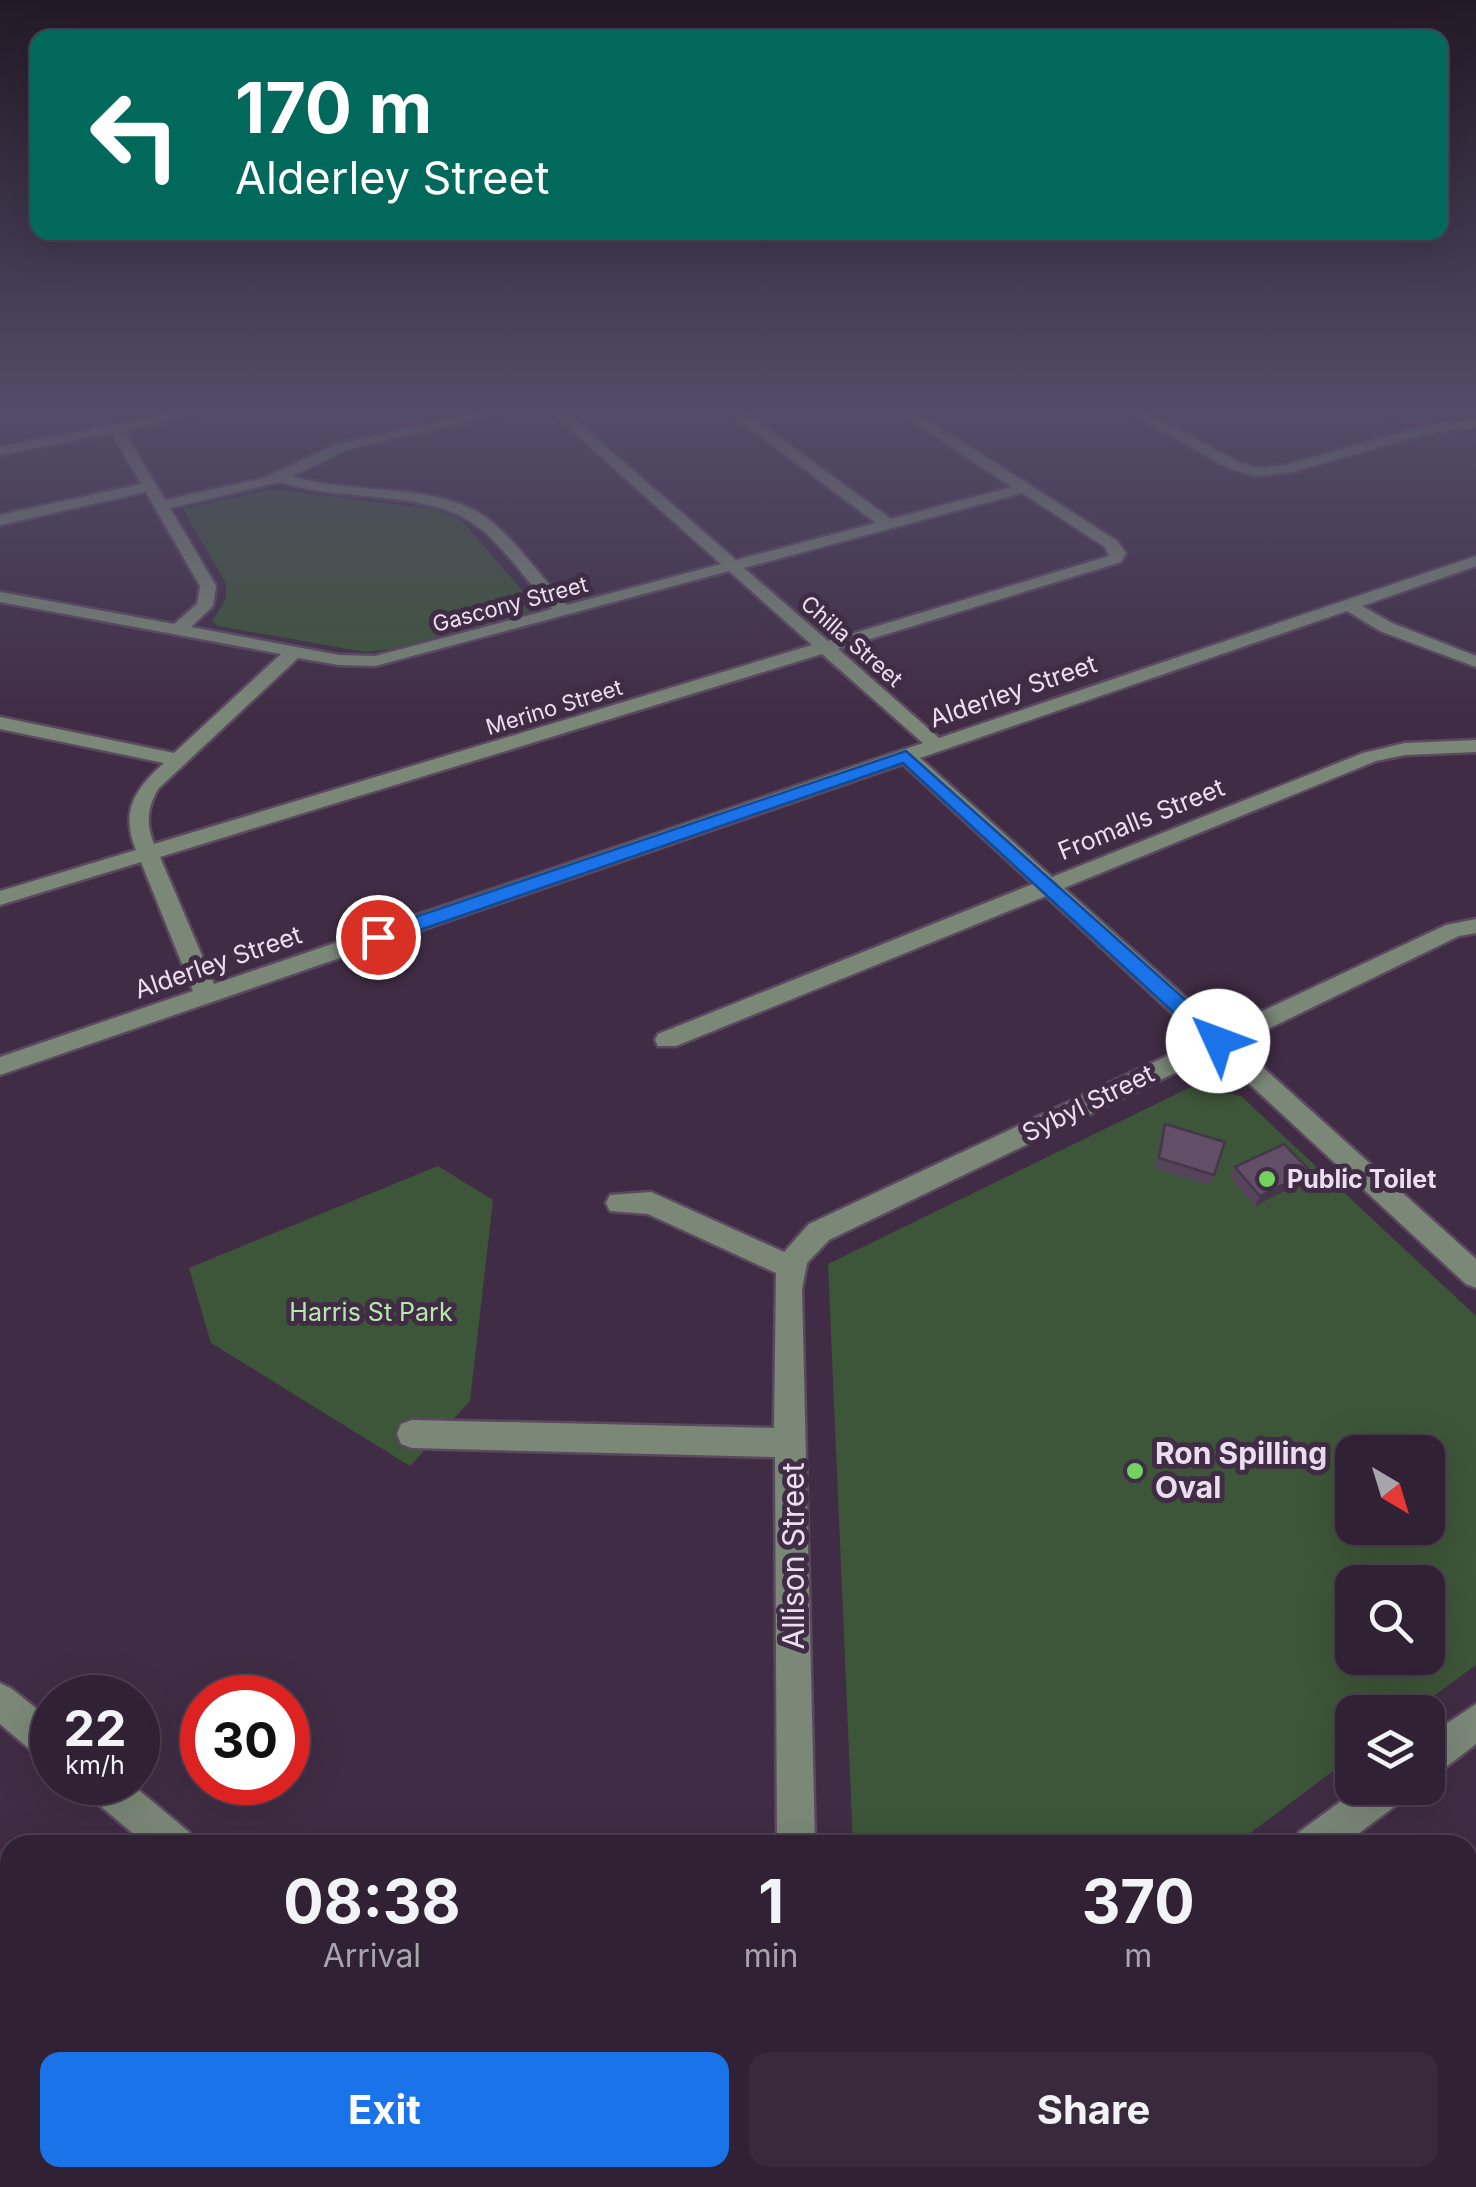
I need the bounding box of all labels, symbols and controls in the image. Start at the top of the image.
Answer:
text: 170 m [235,65,432,150]
icon: left [70,70,200,200]
text: Alderley Street [235,150,550,205]
street label: Gascony Street [430,571,590,637]
street label: Chilla Street [796,590,908,692]
street label: Alderley Street [925,648,1101,734]
street label: Merino Street [483,674,625,740]
street label: Fromalls Street [1053,772,1229,866]
pin [336,895,421,980]
icon: arrive [351,910,406,965]
street label: Alderley Street [130,919,306,1005]
position arrow [1166,989,1270,1093]
street label: Sybyl Street [1017,1058,1159,1148]
place label: Public Toilet [1287,1164,1436,1194]
marker: Public Toilet [1256,1168,1278,1190]
park label: Harris St Park [289,1297,453,1327]
place label: Ron Spilling Oval [1155,1435,1327,1505]
north arrow [1335,1435,1445,1545]
map controls [1335,1435,1445,1805]
marker: Ron Spilling Oval [1124,1460,1146,1482]
street label: Allison Street [775,1462,811,1650]
button: search [1335,1565,1445,1675]
speed limit sign: 30 [180,1675,310,1805]
button: layers [1335,1695,1445,1805]
text: 22 [64,1698,127,1758]
text: km/h [65,1750,125,1780]
text: 08:38 [283,1865,461,1937]
text: 1 [758,1865,784,1937]
text: 370 [1082,1865,1195,1937]
text: Arrival [323,1936,421,1975]
text: min [744,1936,798,1975]
text: m [1124,1936,1152,1975]
button: Exit [40,2052,729,2167]
button: Share [749,2052,1438,2167]

